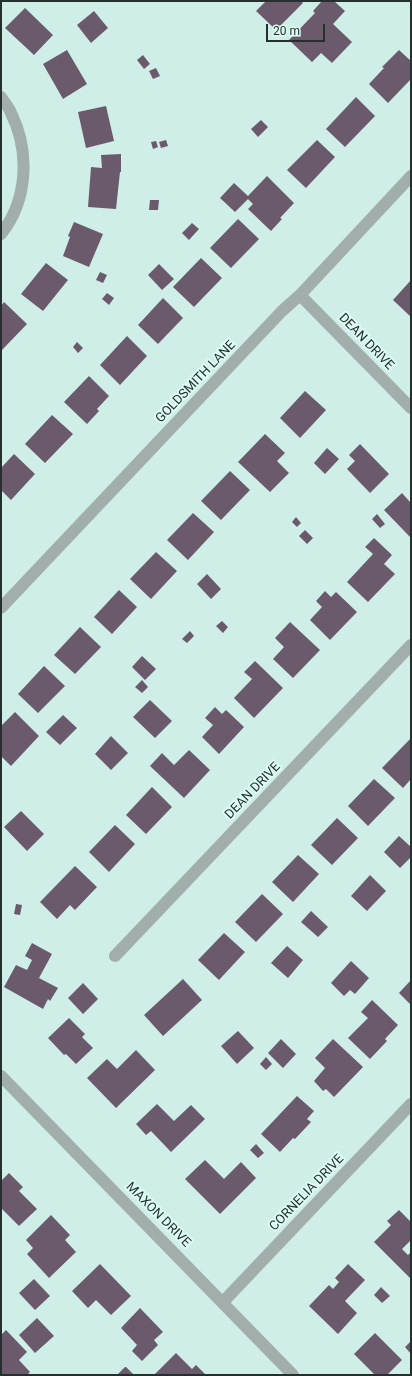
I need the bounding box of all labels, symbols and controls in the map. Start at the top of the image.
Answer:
scale bar [268,16,327,42]
text: 20 m [273,24,300,38]
street label: DEAN DRIVE [335,310,397,374]
street label: GOLDSMITH LANE [153,338,239,426]
street label: DEAN DRIVE [222,759,284,823]
street label: CORNELIA DRIVE [267,1152,347,1234]
street label: MAXON DRIVE [122,1179,194,1251]

